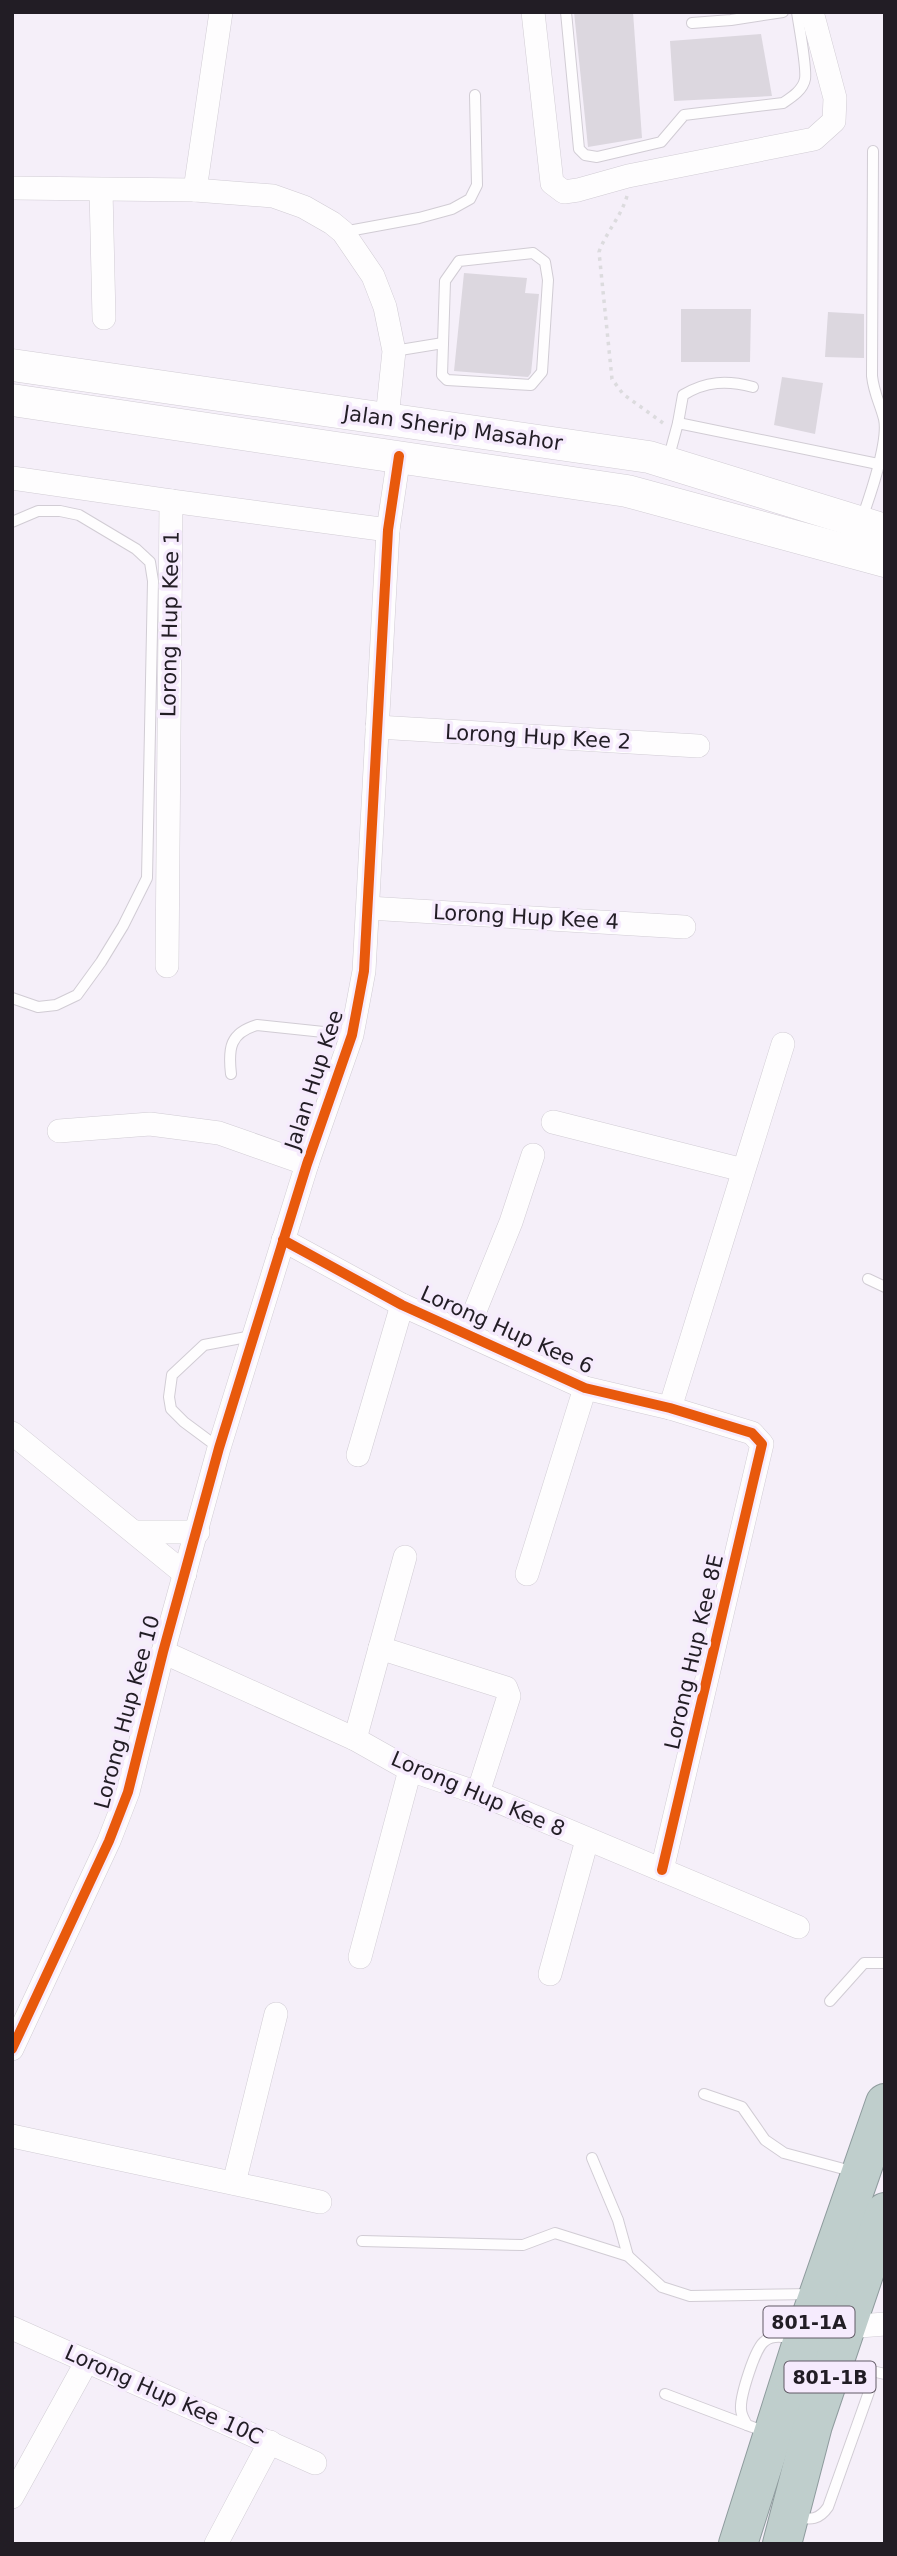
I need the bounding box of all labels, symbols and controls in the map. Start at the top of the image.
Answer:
street label: Jalan Sherip Masahor [340,400,565,455]
street label: Lorong Hup Kee 1 [156,531,184,717]
street label: Lorong Hup Kee 2 [444,720,632,754]
street label: Lorong Hup Kee 4 [432,900,620,934]
street label: Jalan Hup Kee [280,1007,348,1155]
street label: Lorong Hup Kee 6 [417,1281,597,1379]
street label: Lorong Hup Kee 8E [660,1552,728,1752]
street label: Lorong Hup Kee 10 [90,1612,164,1812]
street label: Lorong Hup Kee 8 [388,1747,568,1841]
road number: 801-1A [764,2306,854,2338]
street label: Lorong Hup Kee 10C [61,2340,267,2450]
road number: 801-1B [784,2362,876,2392]

